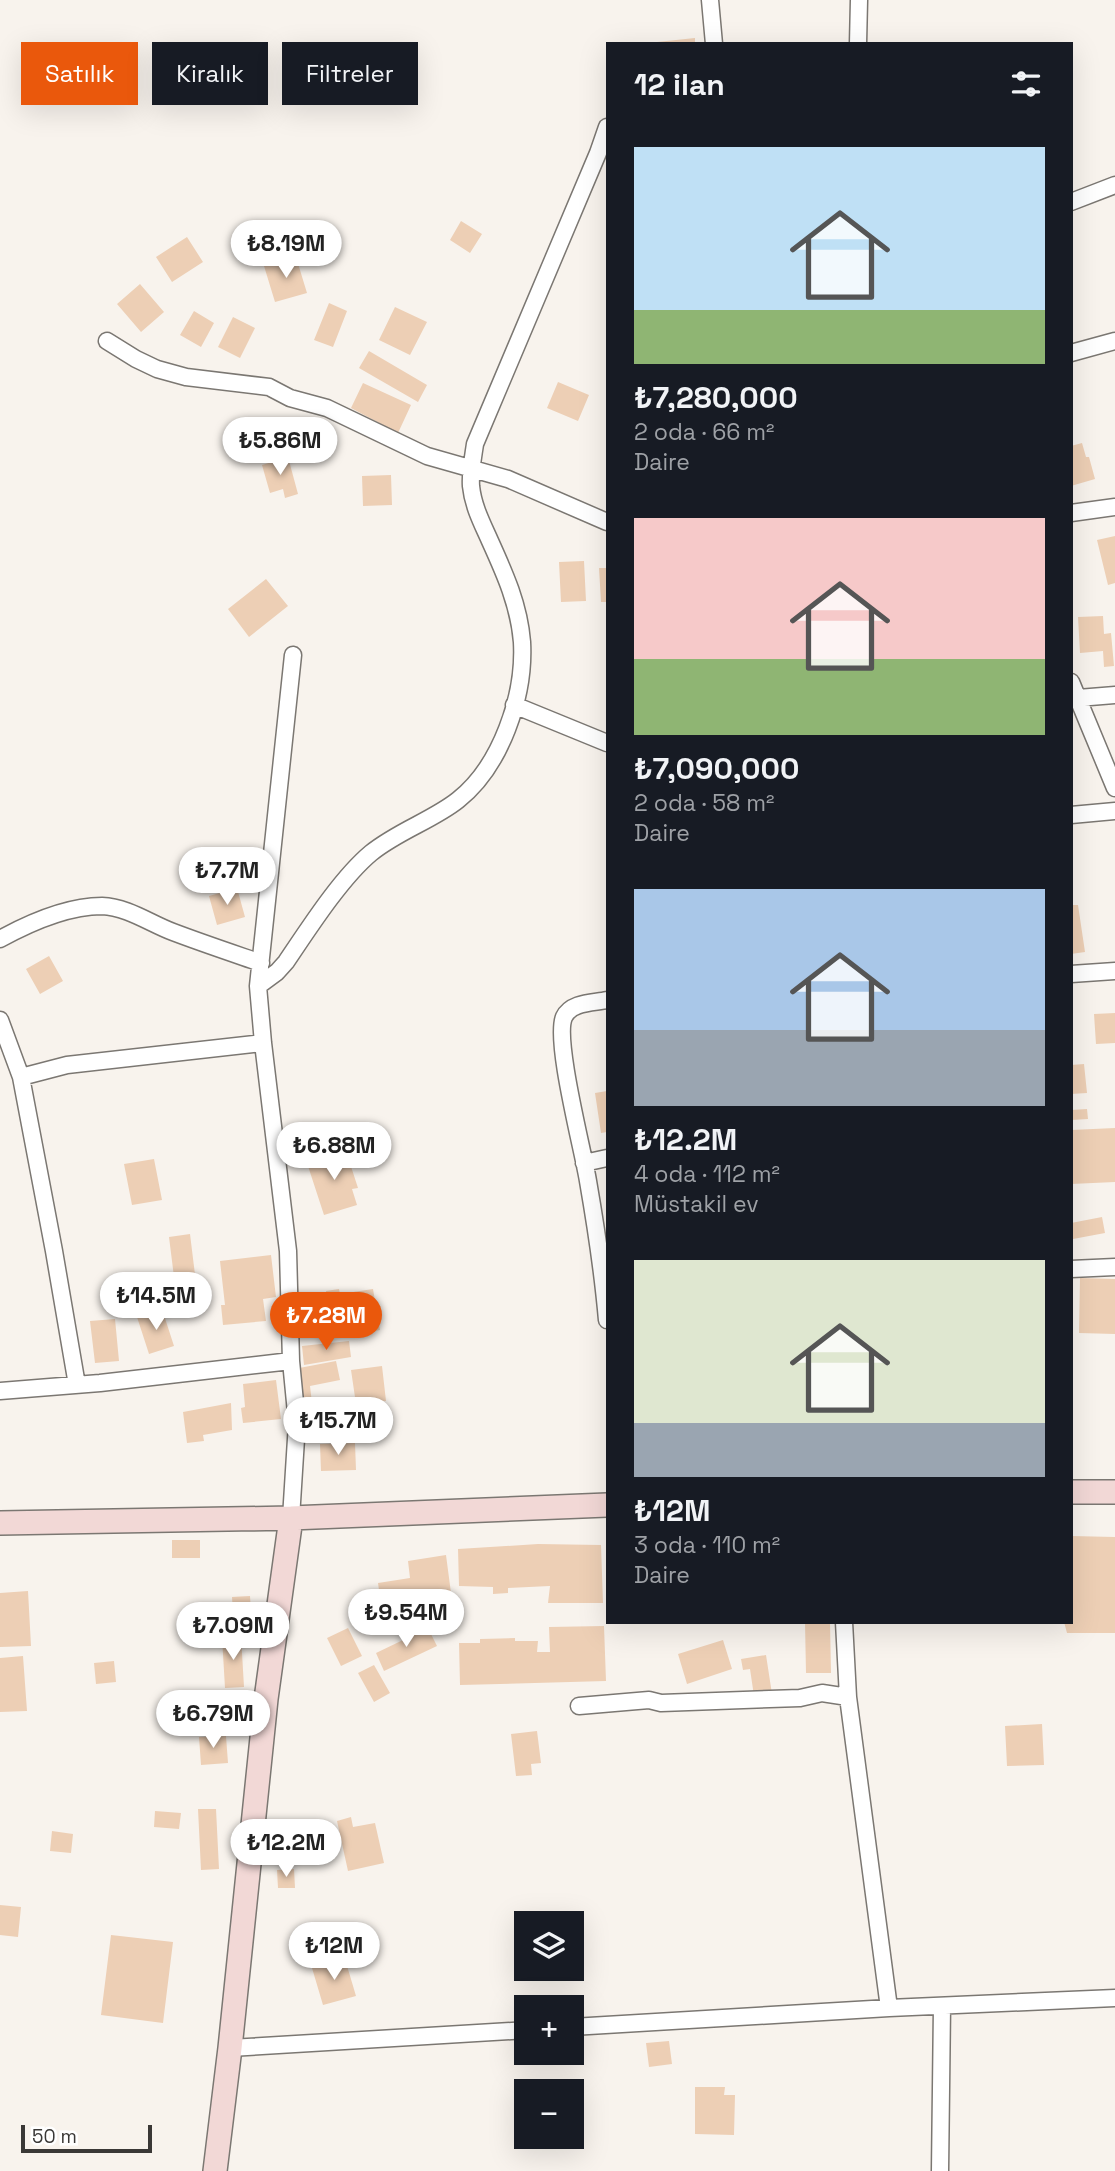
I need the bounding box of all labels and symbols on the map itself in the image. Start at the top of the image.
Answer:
pin: ₺8.19M [229,220,343,280]
pin: ₺5.86M [223,418,337,477]
pin: ₺7.7M [178,848,276,907]
pin: ₺6.88M [277,1122,391,1182]
pin: ₺14.5M [99,1272,213,1332]
pin: ₺7.28M [269,1292,383,1352]
pin: ₺15.7M [281,1398,395,1457]
pin: ₺9.54M [349,1590,463,1649]
pin: ₺7.09M [176,1602,290,1662]
pin: ₺6.79M [156,1690,270,1750]
pin: ₺12.2M [229,1820,343,1879]
pin: ₺12M [293,1923,375,1982]
scale bar [21,2122,152,2154]

